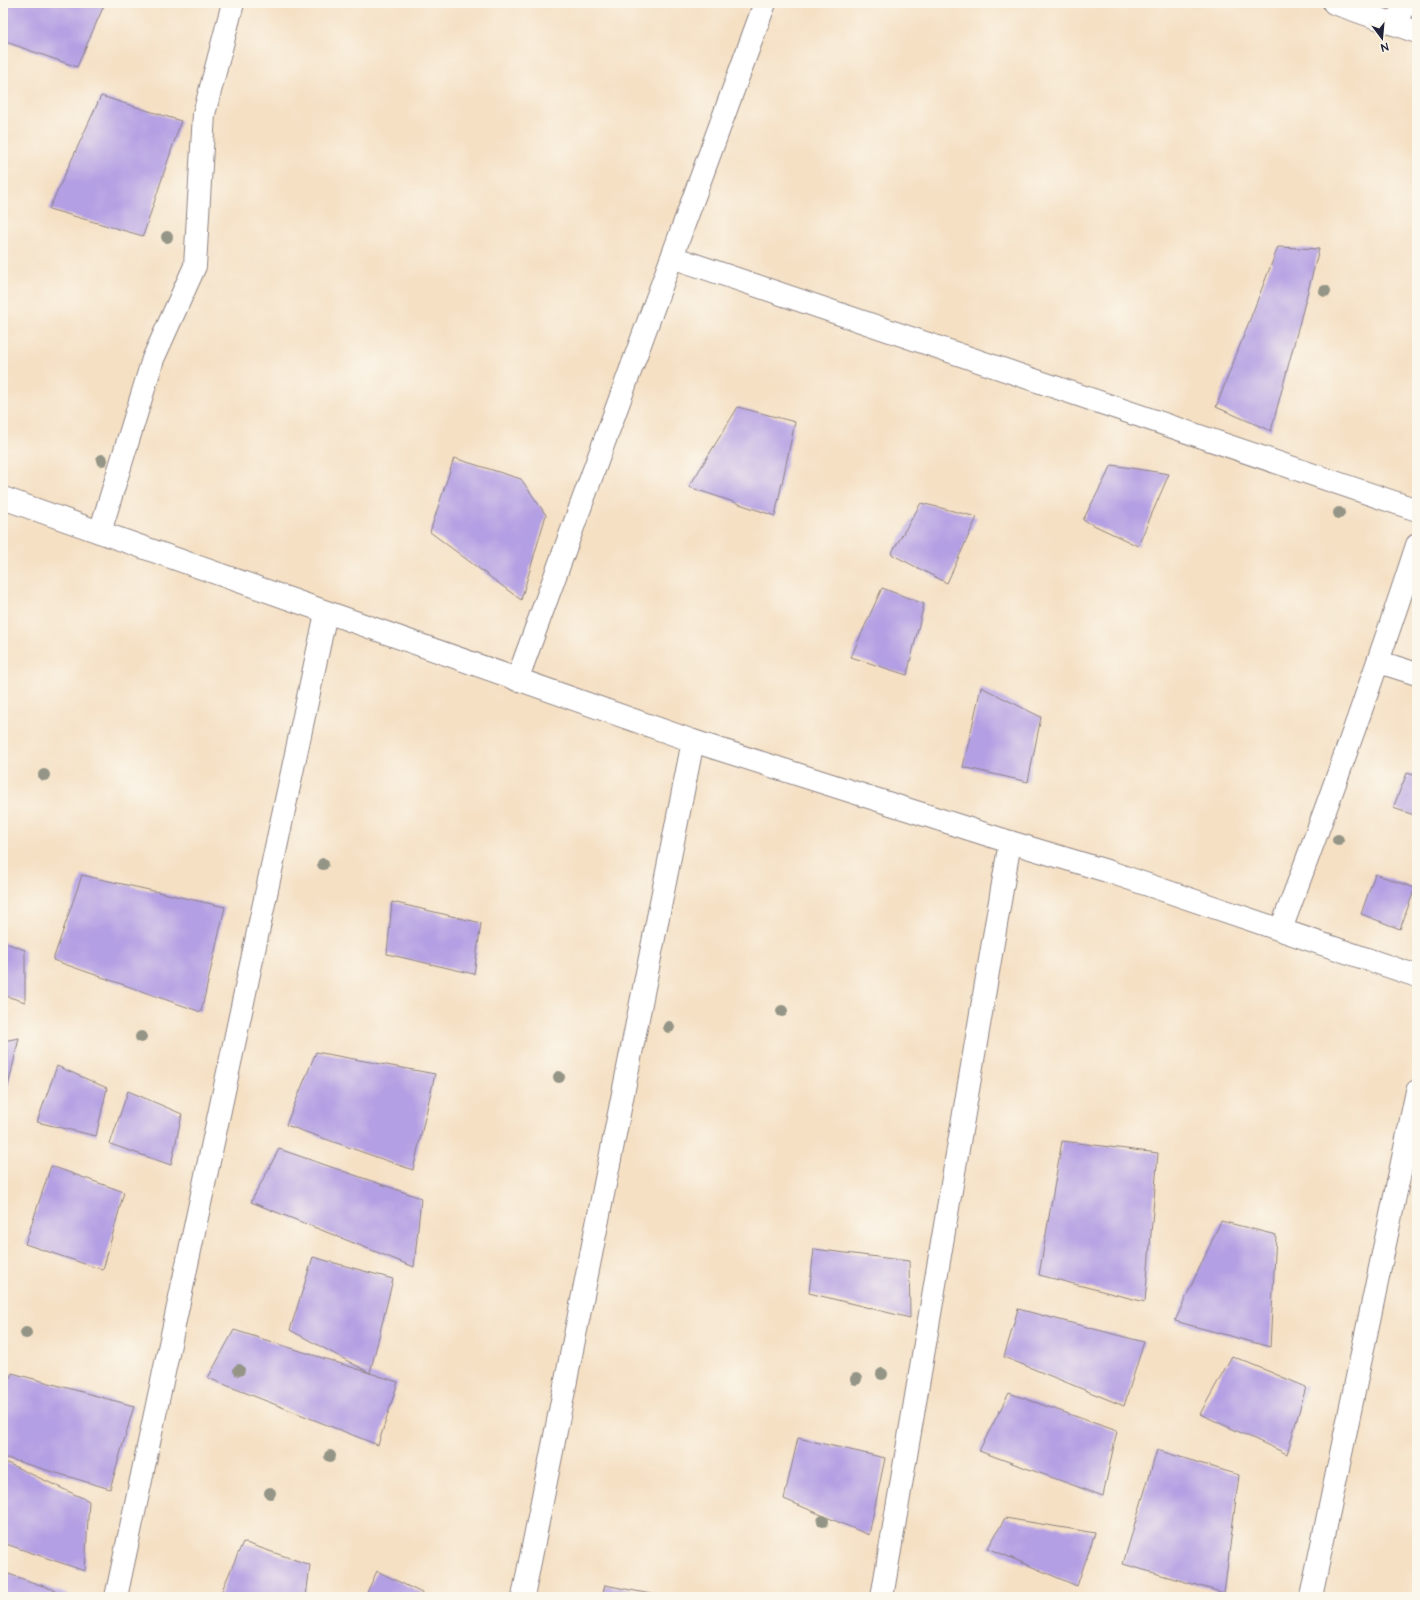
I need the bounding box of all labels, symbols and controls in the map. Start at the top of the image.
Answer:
north arrow [1362,18,1402,58]
text: N [1379,39,1390,55]

